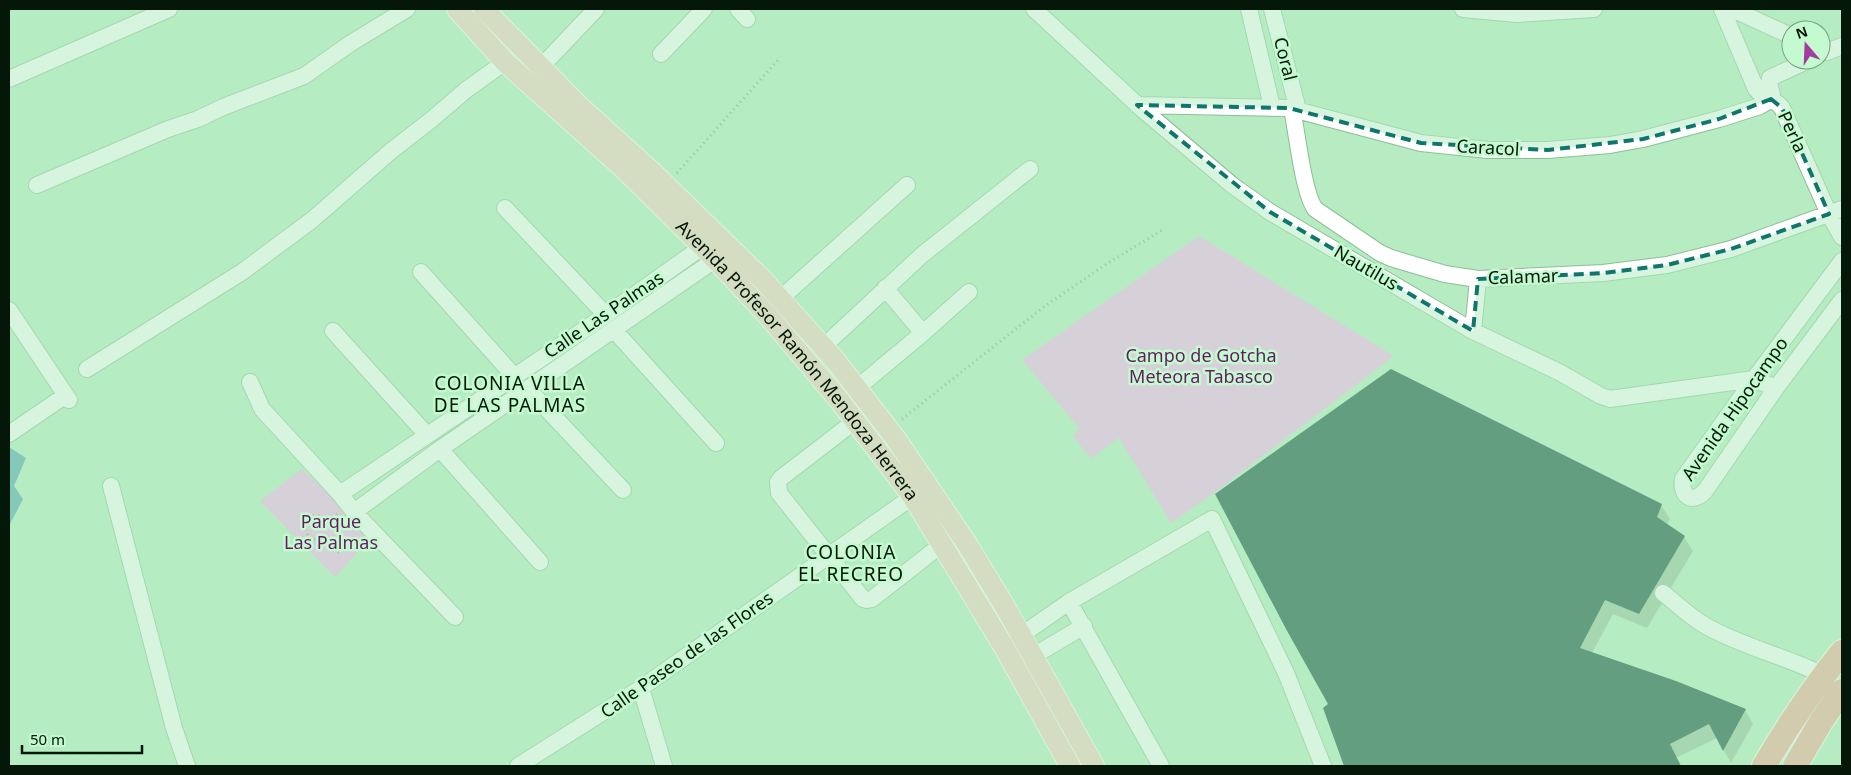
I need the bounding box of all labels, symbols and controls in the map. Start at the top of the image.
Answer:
north arrow [1781,20,1831,70]
text: N [1793,21,1810,43]
street label: Coral [1269,34,1303,83]
street label: Perla [1773,107,1813,156]
street label: Caracol [1456,133,1520,161]
street label: Avenida Profesor Ramón Mendoza Herrera [671,214,924,505]
street label: Nautilus [1330,239,1403,295]
street label: Calamar [1487,263,1559,289]
street label: Calle Las Palmas [539,265,668,363]
street label: Avenida Hipocampo [1676,332,1793,485]
park label: Campo de Gotcha Meteora Tabasco [1125,343,1277,388]
district label: COLONIA VILLA DE LAS PALMAS [434,370,586,418]
park label: Parque Las Palmas [284,509,378,554]
district label: COLONIA EL RECREO [798,539,904,587]
street label: Calle Paseo de las Flores [595,585,778,723]
scale bar [22,722,142,754]
text: 50 m [30,729,65,749]

